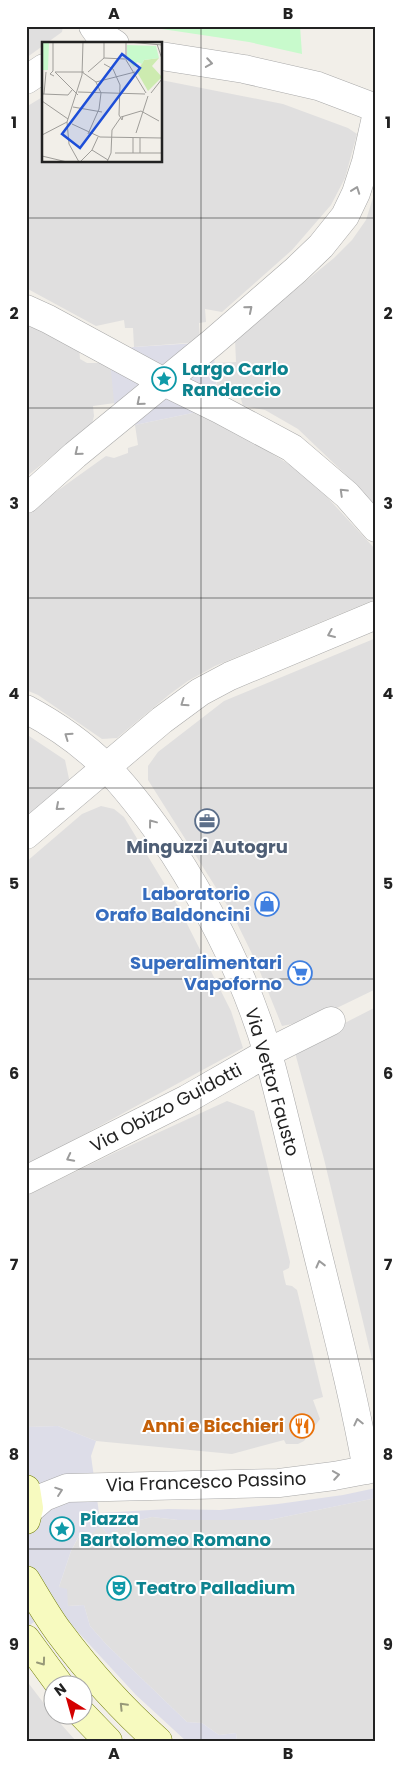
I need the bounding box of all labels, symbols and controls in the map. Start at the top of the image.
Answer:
text: A [108,2,120,25]
text: B [283,2,293,25]
inset map [42,42,162,162]
one-way arrow [205,58,214,68]
text: 1 [11,111,17,134]
text: 1 [385,111,391,134]
one-way arrow [350,187,360,195]
text: 2 [9,302,19,325]
text: 2 [383,302,393,325]
one-way arrow [243,307,252,315]
place label: Largo Carlo Randaccio [182,356,288,402]
place icon: Largo Carlo Randaccio [151,366,177,392]
one-way arrow [137,396,146,405]
one-way arrow [75,447,84,455]
one-way arrow [340,489,349,498]
text: 3 [9,492,19,515]
text: 3 [383,492,393,515]
one-way arrow [327,627,336,638]
text: 4 [9,682,20,705]
text: 4 [383,682,394,705]
one-way arrow [180,697,190,706]
one-way arrow [64,733,74,742]
one-way arrow [56,801,65,810]
office icon: Minguzzi Autogru [194,808,220,834]
one-way arrow [149,819,158,829]
place label: Minguzzi Autogru [126,834,288,859]
text: 5 [9,872,19,895]
text: 5 [383,872,393,895]
place label: Laboratorio Orafo Baldoncini [95,881,250,927]
shop icon: Laboratorio Orafo Baldoncini [254,891,280,917]
place label: Superalimentari Vapoforno [130,950,282,996]
supermarket icon: Superalimentari Vapoforno [287,960,313,986]
street label: Via Vettor Fausto [239,1005,306,1159]
street label: Via Obizzo Guidotti [86,1057,246,1158]
text: 6 [9,1062,19,1085]
text: 6 [383,1062,393,1085]
one-way arrow [66,1152,75,1162]
text: 7 [10,1253,19,1276]
text: 7 [384,1253,393,1276]
one-way arrow [315,1260,326,1269]
place label: Anni e Bicchieri [142,1413,284,1438]
restaurant icon: Anni e Bicchieri [289,1413,315,1439]
one-way arrow [353,1418,364,1427]
text: 8 [9,1443,19,1466]
text: 8 [383,1443,393,1466]
street label: Via Francesco Passino [105,1466,307,1497]
one-way arrow [331,1471,340,1481]
one-way arrow [54,1487,63,1497]
place label: Piazza Bartolomeo Romano [80,1506,271,1552]
place icon: Piazza Bartolomeo Romano [49,1516,75,1542]
theatre icon: Teatro Palladium [106,1575,132,1601]
place label: Teatro Palladium [136,1575,295,1600]
text: 9 [9,1633,19,1656]
text: 9 [383,1633,393,1656]
one-way arrow [36,1656,45,1666]
north arrow [42,1674,92,1724]
text: N [50,1678,70,1701]
one-way arrow [120,1703,129,1712]
text: A [108,1742,120,1765]
text: B [283,1742,293,1765]

